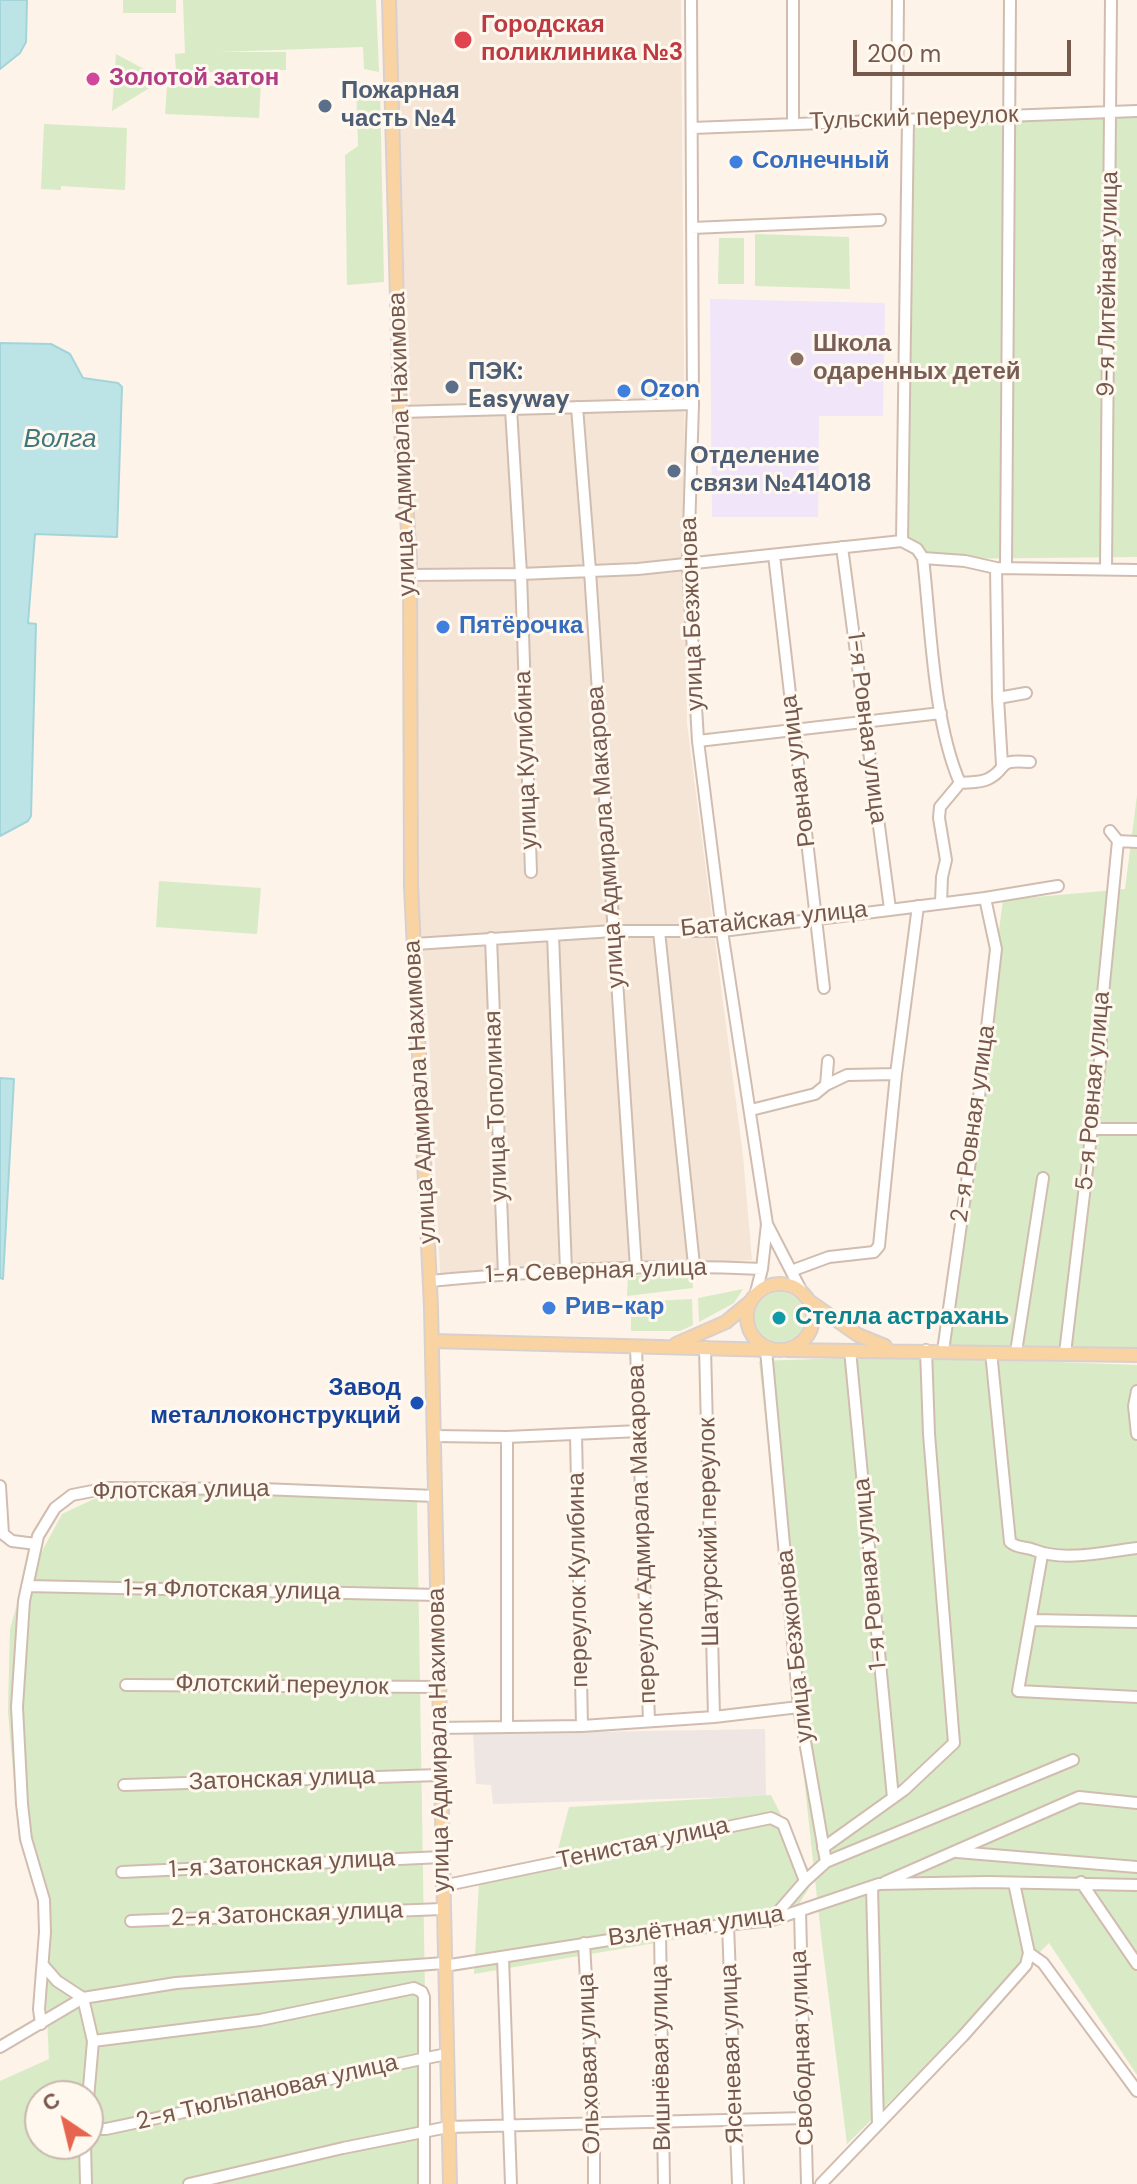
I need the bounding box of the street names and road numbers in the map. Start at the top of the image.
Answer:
street label: Тульский переулок [809,101,1019,137]
street label: 9-я Литейная улица [1093,171,1125,397]
street label: улица Адмирала Нахимова [383,291,423,597]
street label: улица Безжонова [675,517,711,711]
street label: 1-я Ровная улица [840,631,892,825]
street label: улица Кулибина [509,670,545,850]
street label: улица Адмирала Макарова [582,685,632,989]
street label: Ровная улица [775,693,823,849]
street label: Батайская улица [679,896,869,944]
street label: улица Адмирала Нахимова [399,939,443,1245]
street label: 5-я Ровная улица [1071,990,1117,1192]
street label: улица Тополиная [479,1010,515,1202]
street label: 2-я Ровная улица [946,1023,1002,1225]
street label: 1-я Северная улица [485,1254,707,1290]
street label: переулок Адмирала Макарова [623,1364,663,1704]
street label: Шатурский переулок [694,1417,726,1647]
street label: переулок Кулибина [563,1472,595,1688]
street label: Флотская улица [92,1475,270,1507]
street label: 1-я Ровная улица [848,1477,894,1671]
street label: улица Безжонова [772,1548,820,1744]
street label: 1-я Флотская улица [123,1575,341,1607]
street label: улица Адмирала Нахимова [423,1588,457,1892]
street label: Флотский переулок [175,1670,389,1702]
street label: Затонская улица [188,1762,376,1798]
street label: Тенистая улица [555,1812,731,1876]
street label: 1-я Затонская улица [168,1845,396,1885]
street label: 2-я Затонская улица [170,1897,404,1933]
street label: Взлётная улица [606,1900,786,1954]
street label: Свободная улица [785,1950,821,2146]
street label: Ясеневая улица [715,1963,751,2145]
street label: Вишнёвая улица [646,1965,678,2151]
street label: Ольховая улица [572,1973,608,2155]
street label: 2-я Тюльпановая улица [133,2049,401,2137]

